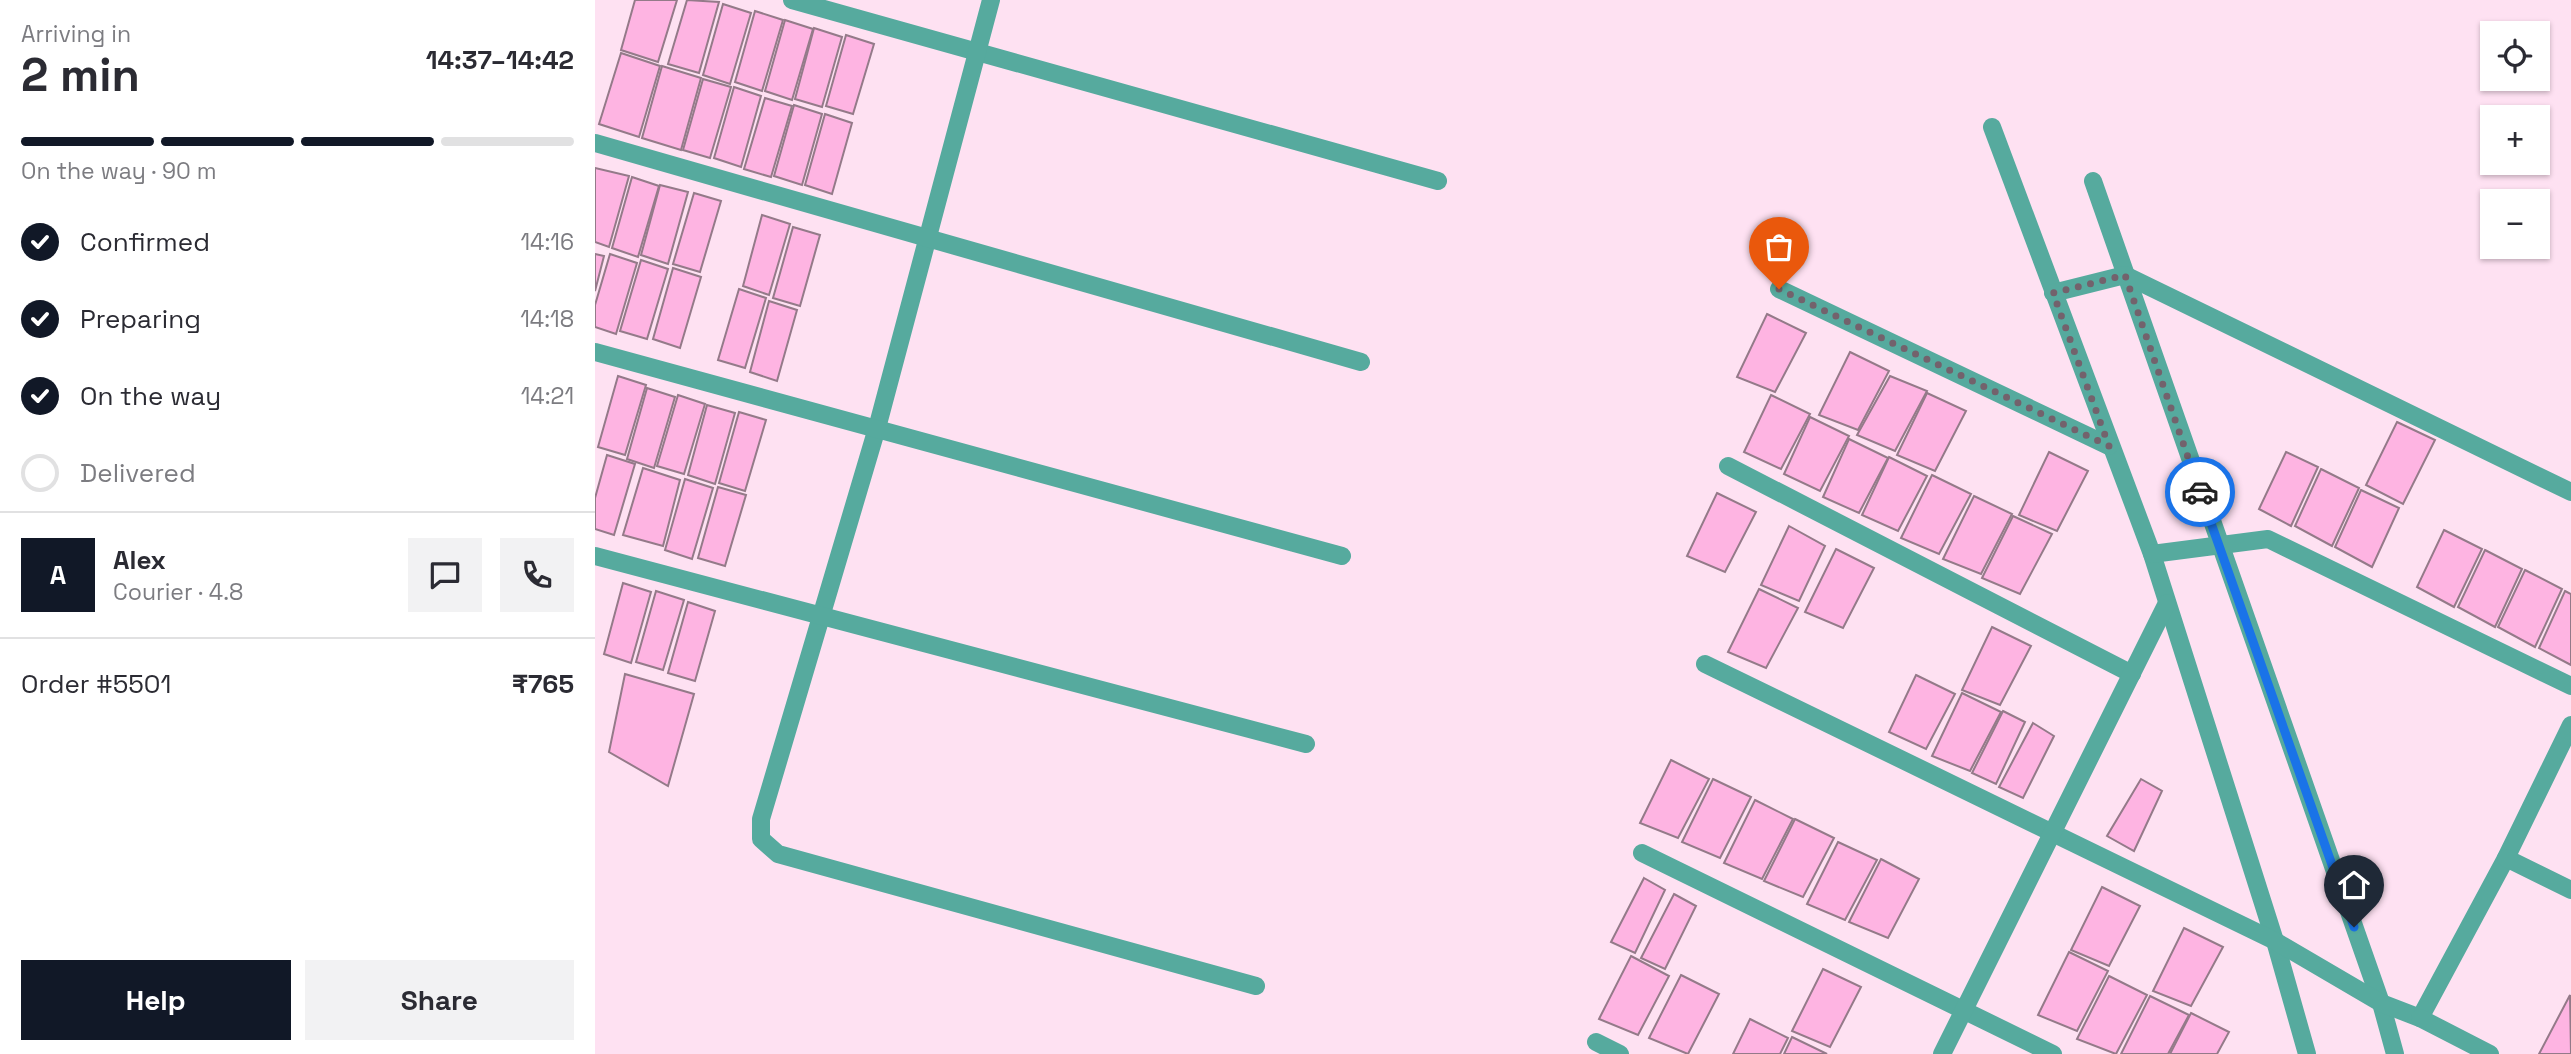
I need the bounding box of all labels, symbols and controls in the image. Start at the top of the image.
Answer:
text: Arriving in [21,19,131,49]
map controls [2480,21,2550,259]
button: locate [2480,21,2550,91]
text: 14:37–14:42 [426,43,574,77]
text: 2 min [21,46,140,104]
button: + [2480,105,2550,175]
text: On the way · 90 m [21,156,216,186]
button: − [2480,189,2550,259]
pin [1749,217,1809,289]
icon: check [21,223,59,261]
text: Confirmed [80,225,210,259]
text: 14:16 [521,227,574,257]
icon: bag [1760,228,1798,266]
icon: check [21,300,59,338]
text: Preparing [80,302,201,336]
text: 14:18 [520,304,574,334]
icon: check [21,377,59,415]
text: On the way [80,379,221,413]
text: 14:21 [521,381,574,411]
text: Delivered [80,456,196,490]
courier [2165,457,2235,527]
icon: car [2181,473,2219,511]
button: chat [408,538,482,612]
button: phone [500,538,574,612]
text: Alex [113,543,166,577]
text: A [50,558,66,592]
text: Courier · 4.8 [113,577,243,607]
text: Order #5501 [21,667,171,701]
text: ₹765 [512,667,574,701]
pin [2324,855,2384,927]
icon: home [2335,866,2373,904]
button: Help [21,960,291,1040]
button: Share [305,960,574,1040]

